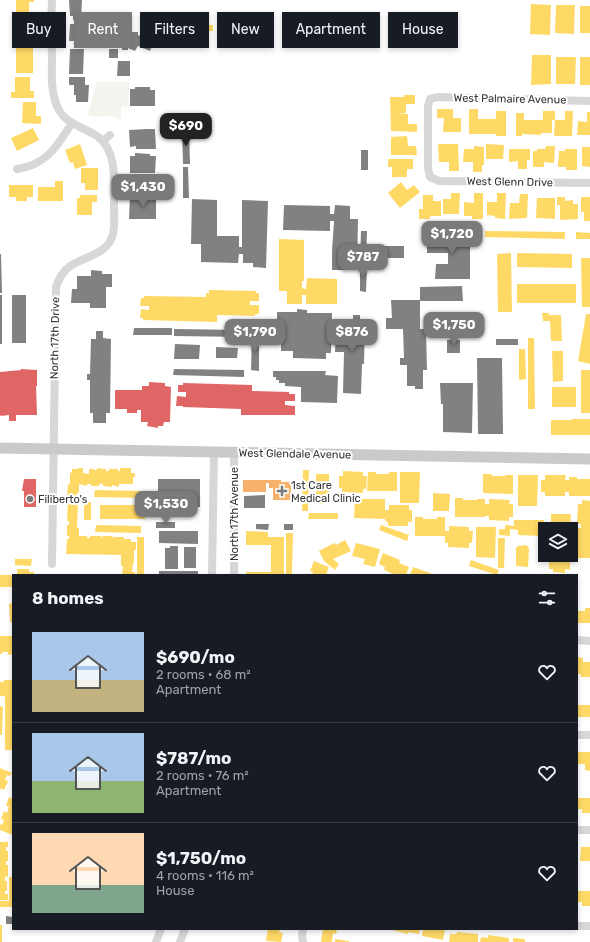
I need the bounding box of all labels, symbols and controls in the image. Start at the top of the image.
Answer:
chip: Buy [12,12,66,48]
chip: Rent [74,12,132,48]
chip: Filters [140,12,209,48]
chip: New [217,12,274,48]
chip: Apartment [282,12,380,48]
chip: House [388,12,458,48]
street label: West Palmaire Avenue [454,92,566,106]
pin: $690 [162,113,210,147]
text: $690 [169,118,203,133]
pin: $1,430 [110,174,176,208]
street label: West Glenn Drive [467,175,553,189]
text: $1,430 [121,179,165,194]
pin: $1,720 [419,221,485,255]
text: $1,720 [430,226,474,241]
pin: $787 [339,244,387,278]
text: $787 [347,249,379,264]
street label: North 17th Drive [48,297,62,379]
pin: $1,750 [421,312,487,346]
text: $1,750 [432,317,476,332]
pin: $1,790 [222,319,288,353]
pin: $876 [328,319,376,353]
text: $1,790 [234,324,276,339]
text: $876 [335,324,369,339]
street label: West Glendale Avenue [239,447,351,461]
street label: North 17th Avenue [228,467,241,561]
place label: 1st Care Medical Clinic [291,479,361,505]
marker: 1st Care Medical Clinic [276,485,288,497]
pin: $1,530 [133,491,199,525]
place label: Filiberto's [38,493,88,506]
marker: Filiberto's [25,494,35,504]
text: $1,530 [144,496,188,511]
map controls [538,522,578,562]
button: layers [538,522,578,562]
icon: filters [536,587,558,609]
text: 8 homes [32,588,104,608]
text: $690/mo [156,647,235,667]
icon: home [64,648,112,696]
icon: heart [536,661,558,683]
text: 2 rooms · 68 m² [156,667,251,682]
text: Apartment [156,682,221,697]
text: $787/mo [156,748,232,768]
icon: home [64,749,112,797]
icon: heart [536,762,558,784]
text: 2 rooms · 76 m² [156,768,249,783]
text: Apartment [156,783,221,798]
text: $1,750/mo [156,848,246,868]
icon: home [64,849,112,897]
icon: heart [536,862,558,884]
text: 4 rooms · 116 m² [156,868,254,883]
text: House [156,883,194,898]

